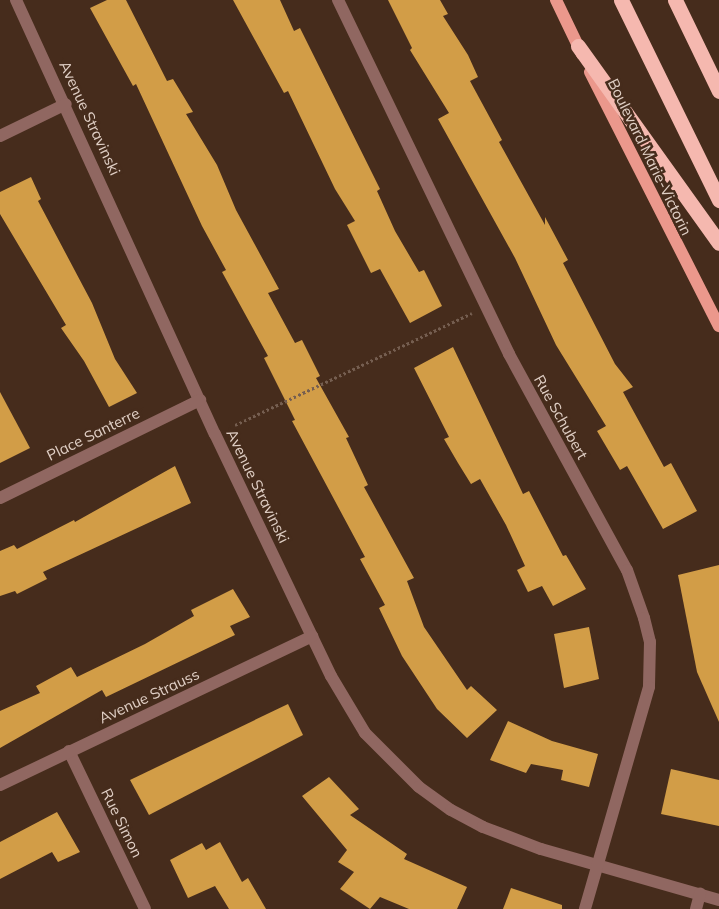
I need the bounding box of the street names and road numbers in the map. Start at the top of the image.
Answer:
street label: Avenue Stravinski [56,58,124,178]
street label: Boulevard Marie-Victorin [604,76,696,238]
street label: Rue Schubert [530,372,592,462]
street label: Place Santerre [44,404,142,464]
street label: Avenue Stravinski [223,426,293,546]
street label: Avenue Strauss [96,665,202,727]
street label: Rue Simon [98,786,146,860]

